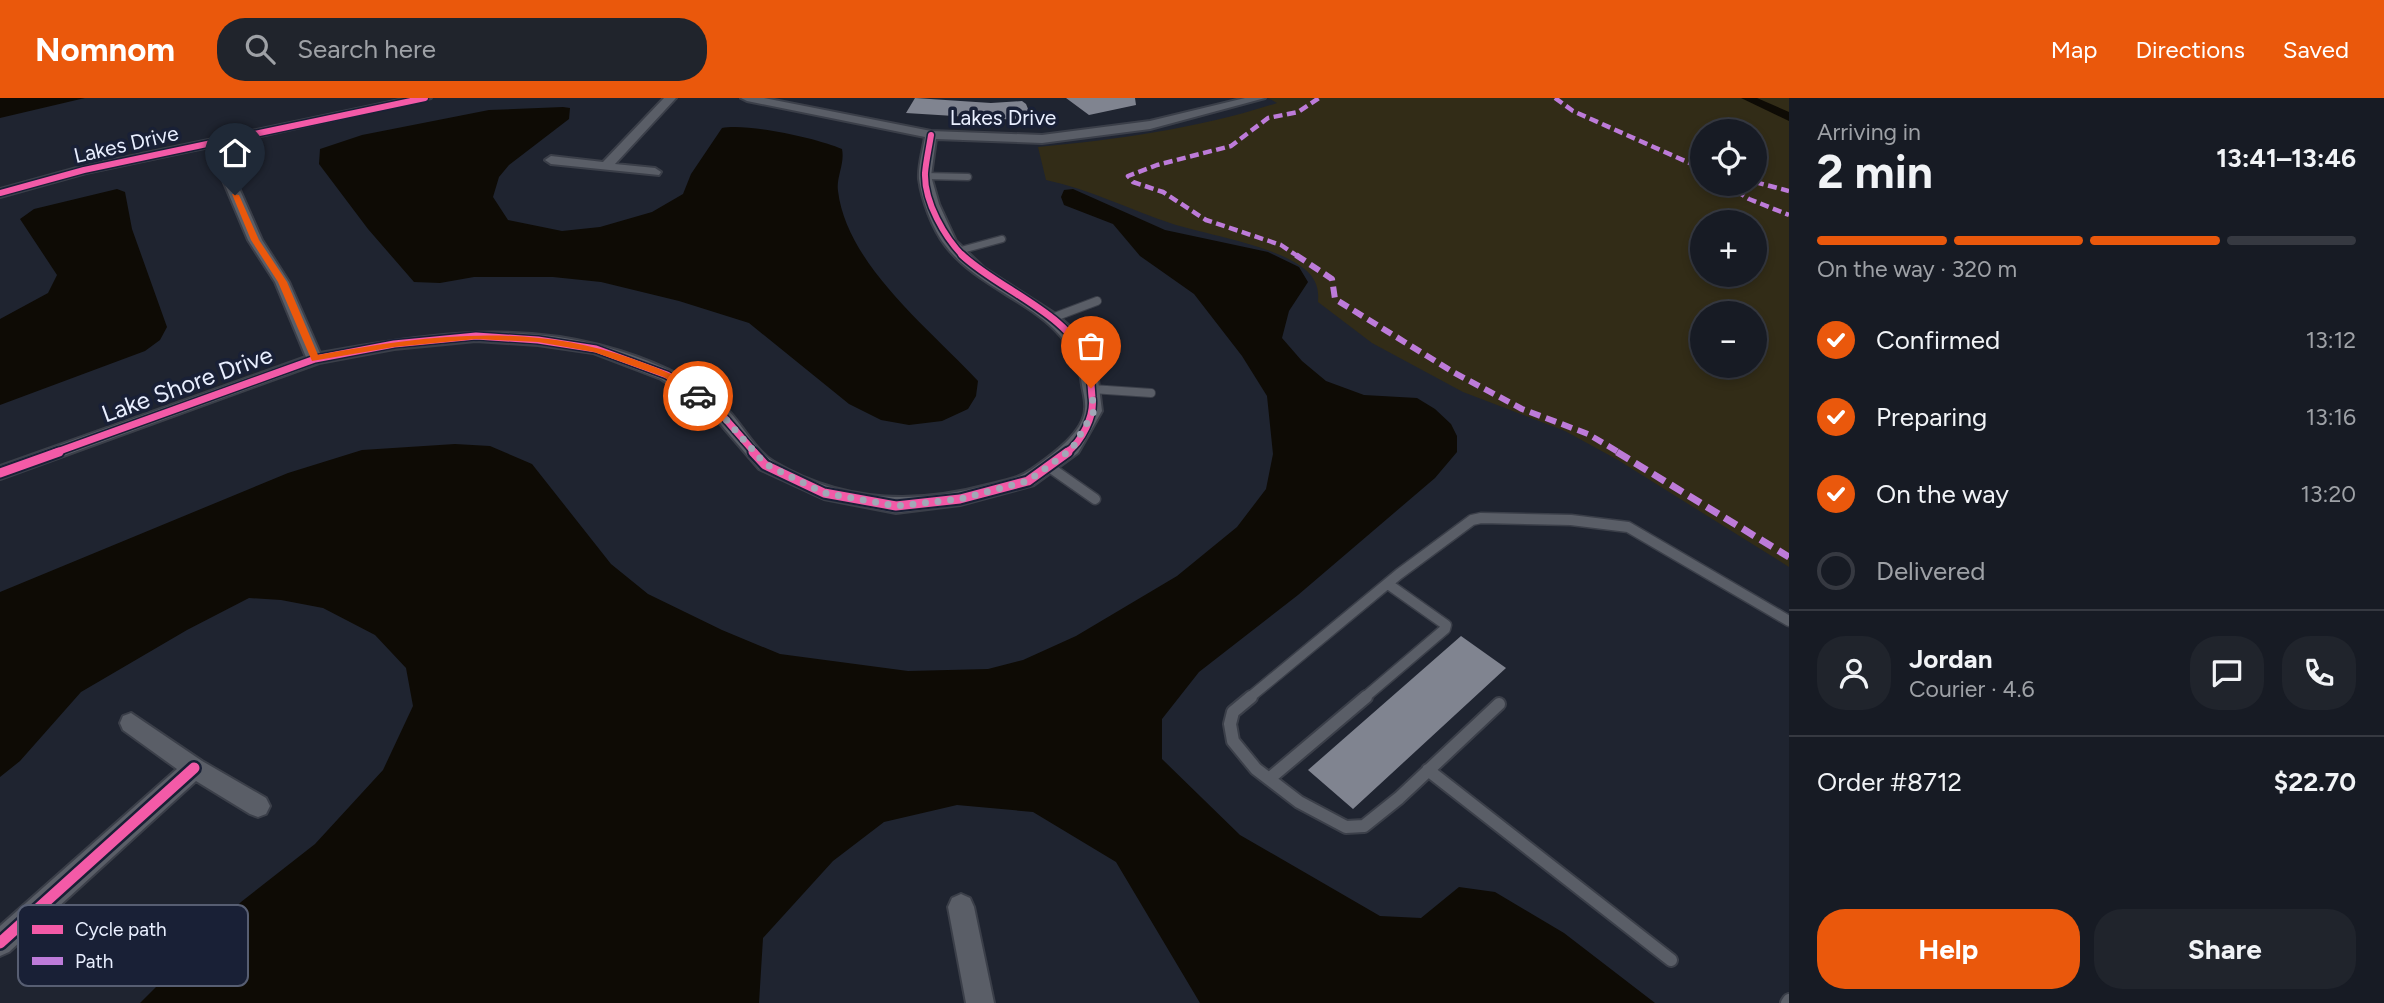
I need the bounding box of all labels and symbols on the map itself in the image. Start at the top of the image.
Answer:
street label: Lakes Drive [950,105,1056,130]
street label: Lakes Drive [71,120,181,168]
pin [205,123,265,195]
pin [1061,316,1121,388]
street label: Lake Shore Drive [98,340,276,428]
courier [663,361,733,431]
legend [18,905,248,986]
text: Cycle path [75,918,167,941]
text: Path [75,950,113,973]

